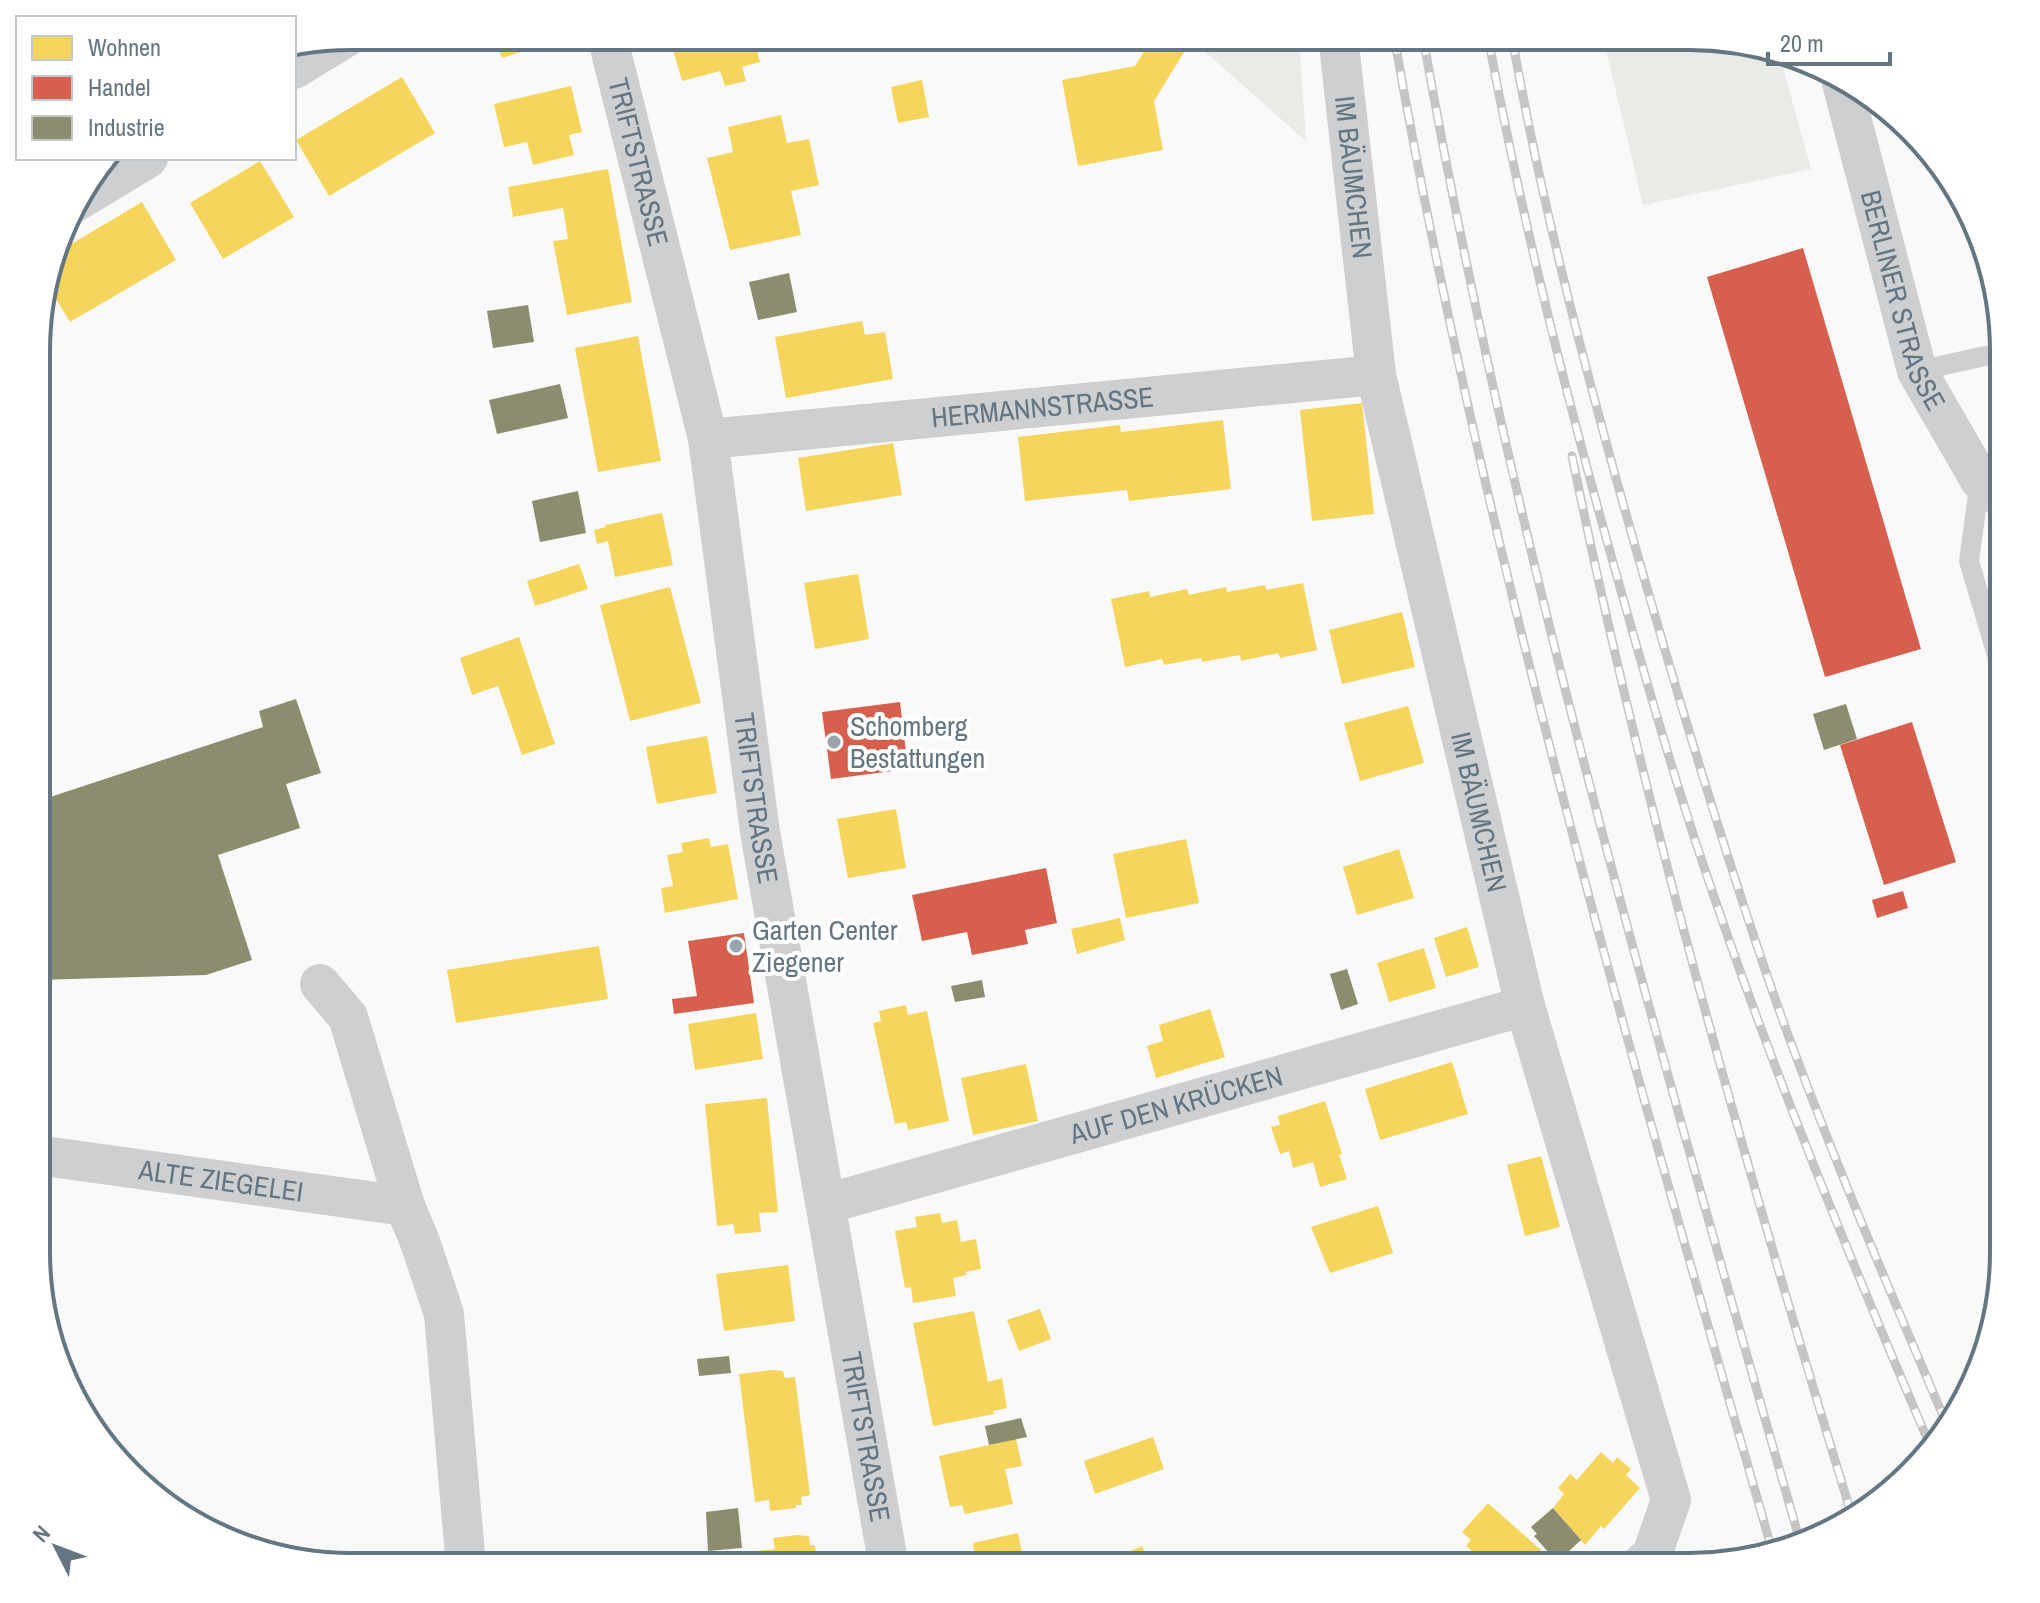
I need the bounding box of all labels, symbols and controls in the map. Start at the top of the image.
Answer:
legend [16,16,296,160]
scale bar [1768,16,1890,66]
text: 20 m [1780,27,1824,59]
text: Wohnen [88,31,161,63]
text: Handel [88,71,150,103]
street label: TRIFTSTRASSE [599,74,678,250]
street label: IM BÄUMCHEN [1326,94,1382,260]
text: Industrie [88,111,165,143]
street label: BERLINER STRASSE [1852,186,1955,417]
street label: HERMANNSTRASSE [929,377,1155,437]
place label: Schomberg Bestattungen [850,707,985,777]
street label: TRIFTSTRASSE [725,710,788,887]
street label: IM BÄUMCHEN [1442,728,1516,896]
marker: Schomberg Bestattungen [825,733,843,751]
place label: Garten Center Ziegener [752,911,898,981]
marker: Garten Center Ziegener [727,937,745,955]
street label: AUF DEN KRÜCKEN [1064,1057,1287,1153]
street label: ALTE ZIEGELEI [136,1150,306,1211]
street label: TRIFTSTRASSE [833,1349,900,1525]
north arrow [16,1507,96,1587]
text: N [26,1519,57,1548]

